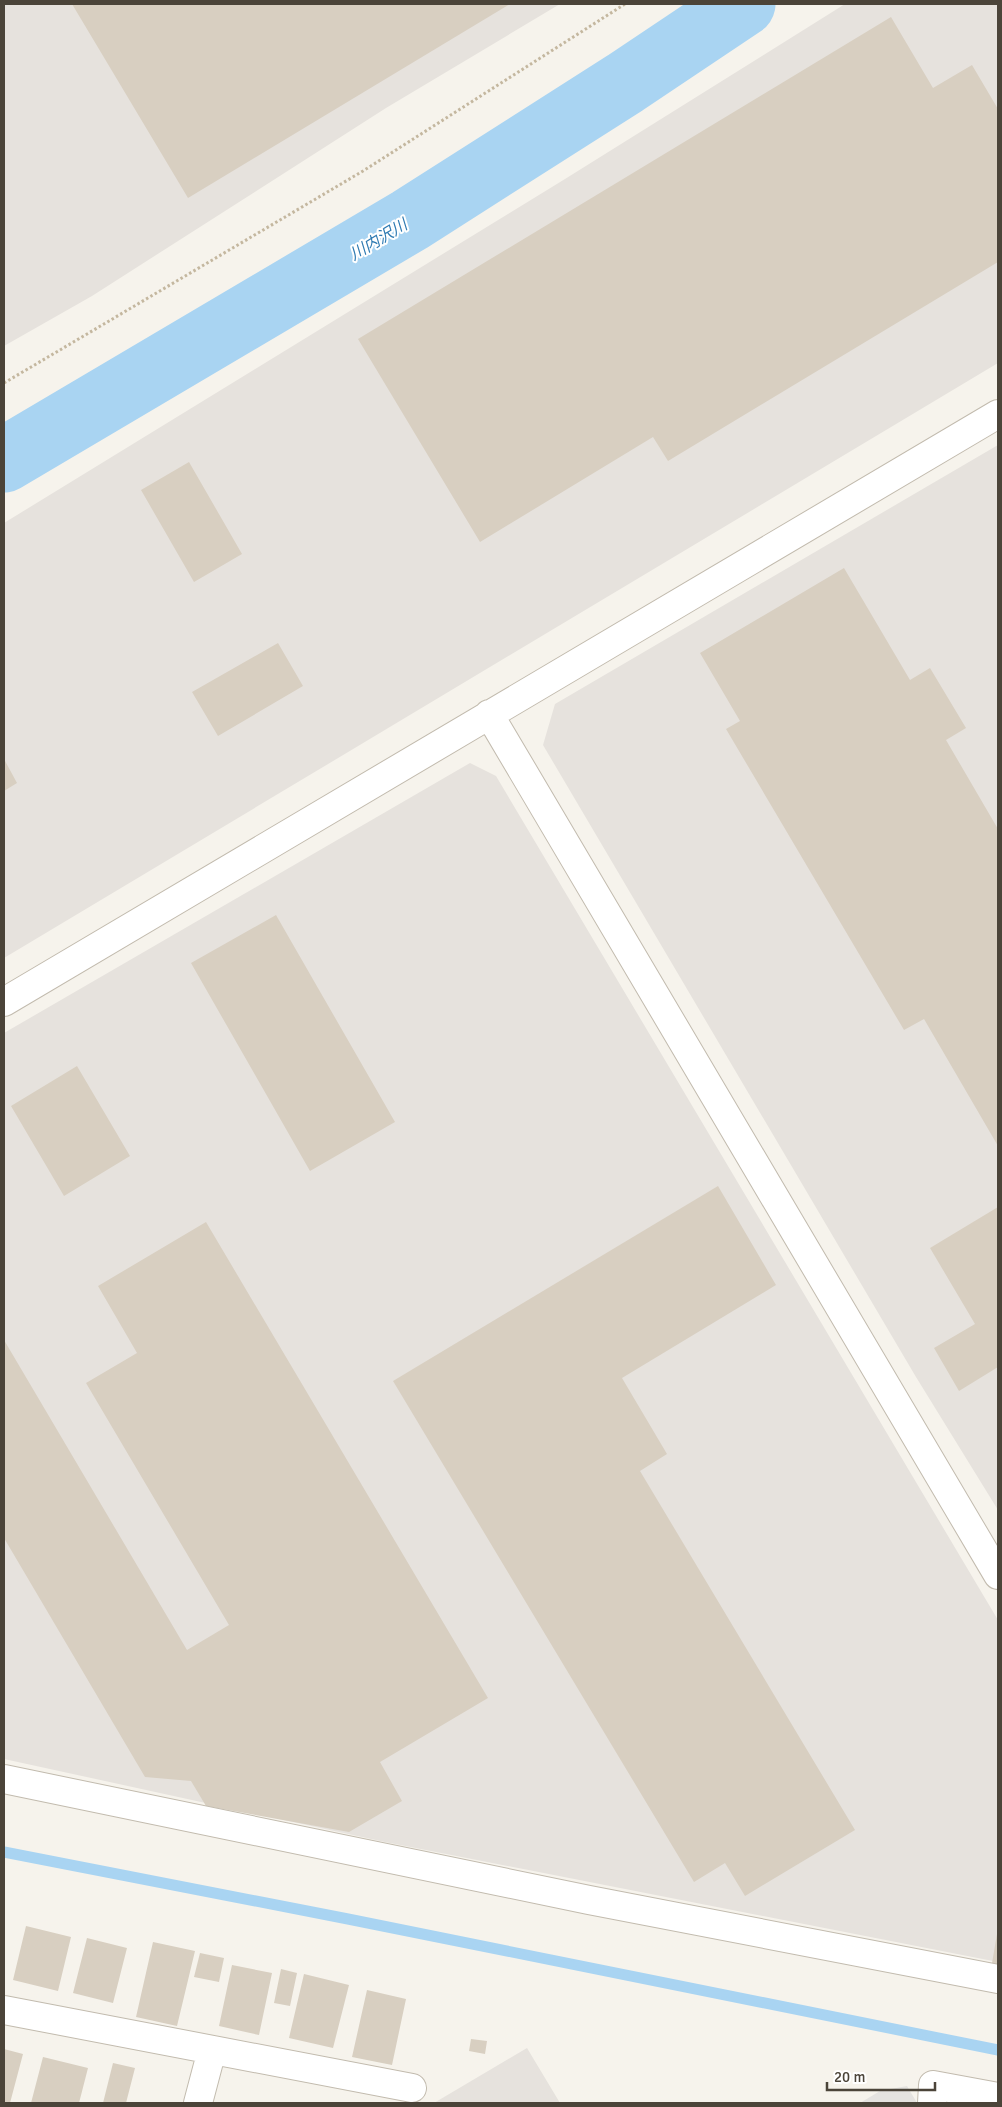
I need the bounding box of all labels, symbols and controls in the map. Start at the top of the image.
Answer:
water label: 川内沢川 [346,214,413,265]
scale bar [827,2060,934,2092]
text: 20 m [834,2068,865,2086]

